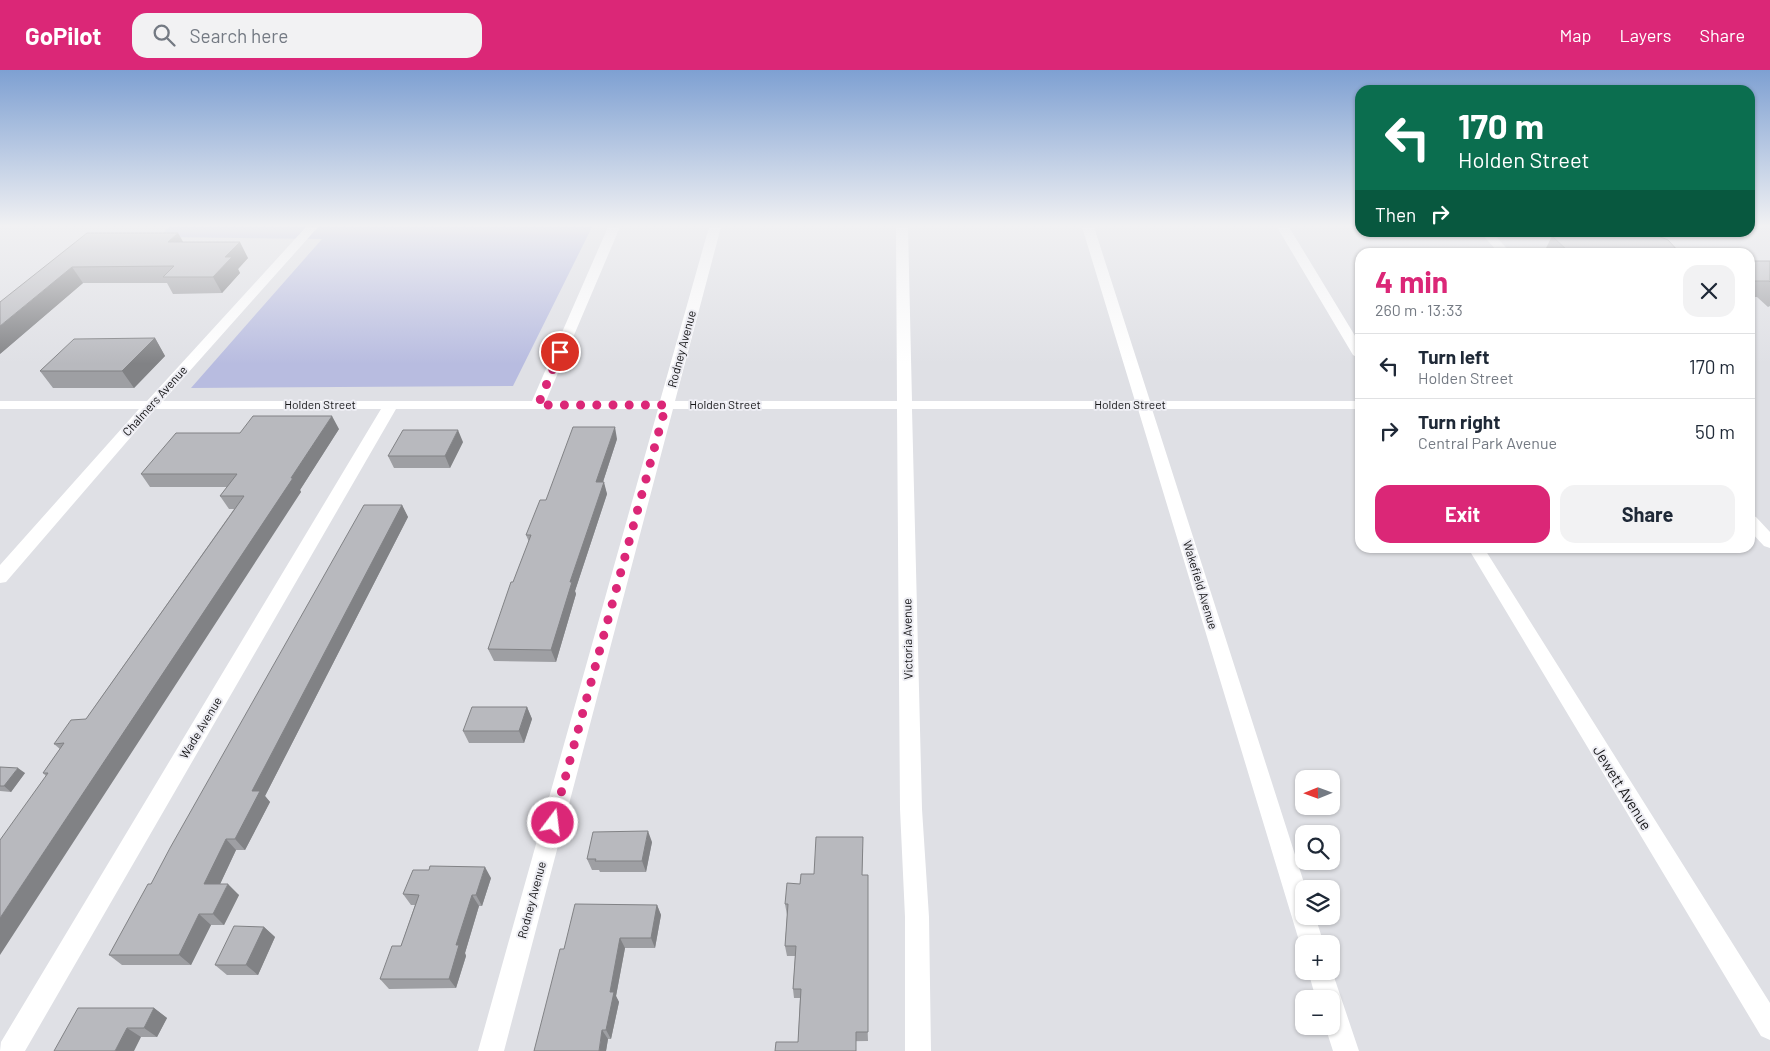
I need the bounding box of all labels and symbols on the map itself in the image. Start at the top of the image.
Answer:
street label: Rodney Avenue [664,309,698,389]
pin [539,331,581,373]
street label: Chalmers Avenue [119,362,189,438]
street label: Holden Street [284,397,356,411]
street label: Holden Street [689,397,761,411]
street label: Holden Street [1094,397,1166,411]
street label: Wakefield Avenue [1181,539,1221,631]
street label: Victoria Avenue [899,598,915,680]
street label: Wade Avenue [176,694,224,761]
street label: Jewett Avenue [1590,742,1656,833]
north arrow [1295,770,1340,815]
position arrow [526,796,578,848]
street label: Rodney Avenue [514,860,548,940]

